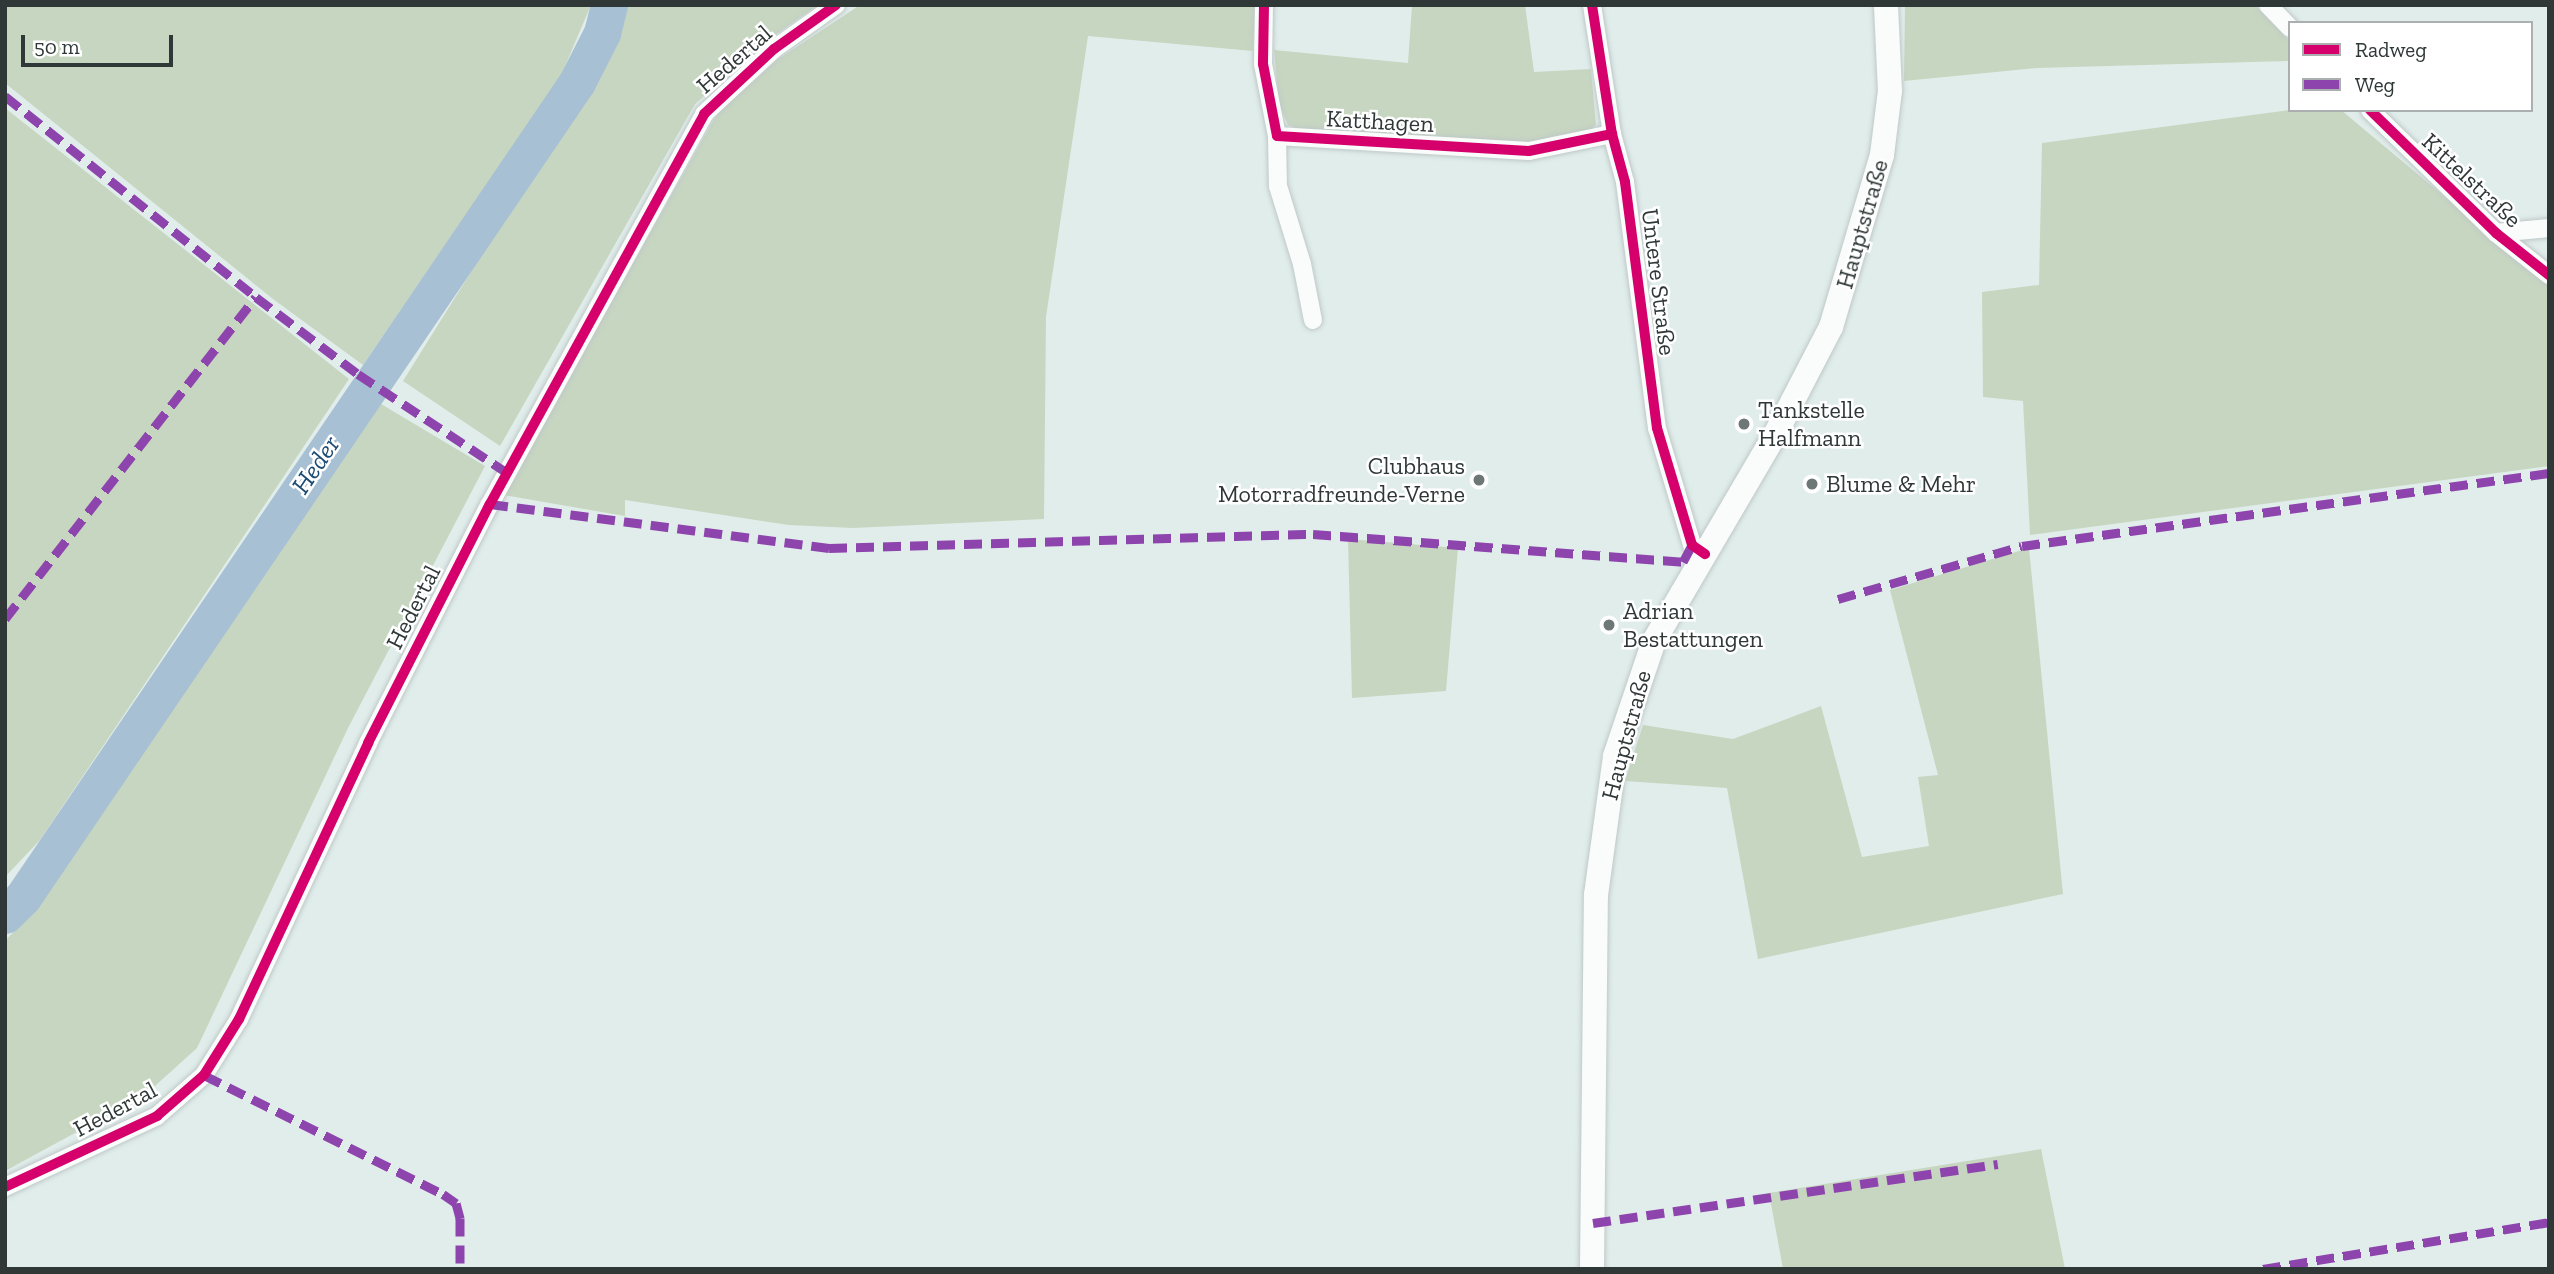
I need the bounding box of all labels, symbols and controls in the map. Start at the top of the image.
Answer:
street label: Hedertal [690,19,778,99]
scale bar [24,21,177,65]
legend [2288,21,2533,112]
text: 50 m [34,34,80,59]
text: Radweg [2355,37,2427,62]
text: Weg [2355,72,2395,97]
street label: Katthagen [1325,104,1435,138]
street label: Kittelstraße [2416,127,2528,233]
street label: Hauptstraße [1830,156,1894,292]
street label: Untere Straße [1636,207,1682,357]
place label: Tankstelle Halfmann [1758,396,1865,452]
marker: Tankstelle Halfmann [1736,416,1752,432]
water label: Heder [285,430,347,500]
place label: Clubhaus Motorradfreunde-Verne [1218,452,1465,508]
place label: Blume & Mehr [1826,470,1976,498]
marker: Clubhaus Motorradfreunde-Verne [1471,472,1487,488]
marker: Blume & Mehr [1804,476,1820,492]
street label: Hedertal [380,560,446,654]
place label: Adrian Bestattungen [1623,597,1763,653]
marker: Adrian Bestattungen [1601,617,1617,633]
street label: Hauptstraße [1595,667,1657,803]
street label: Hedertal [68,1075,162,1143]

